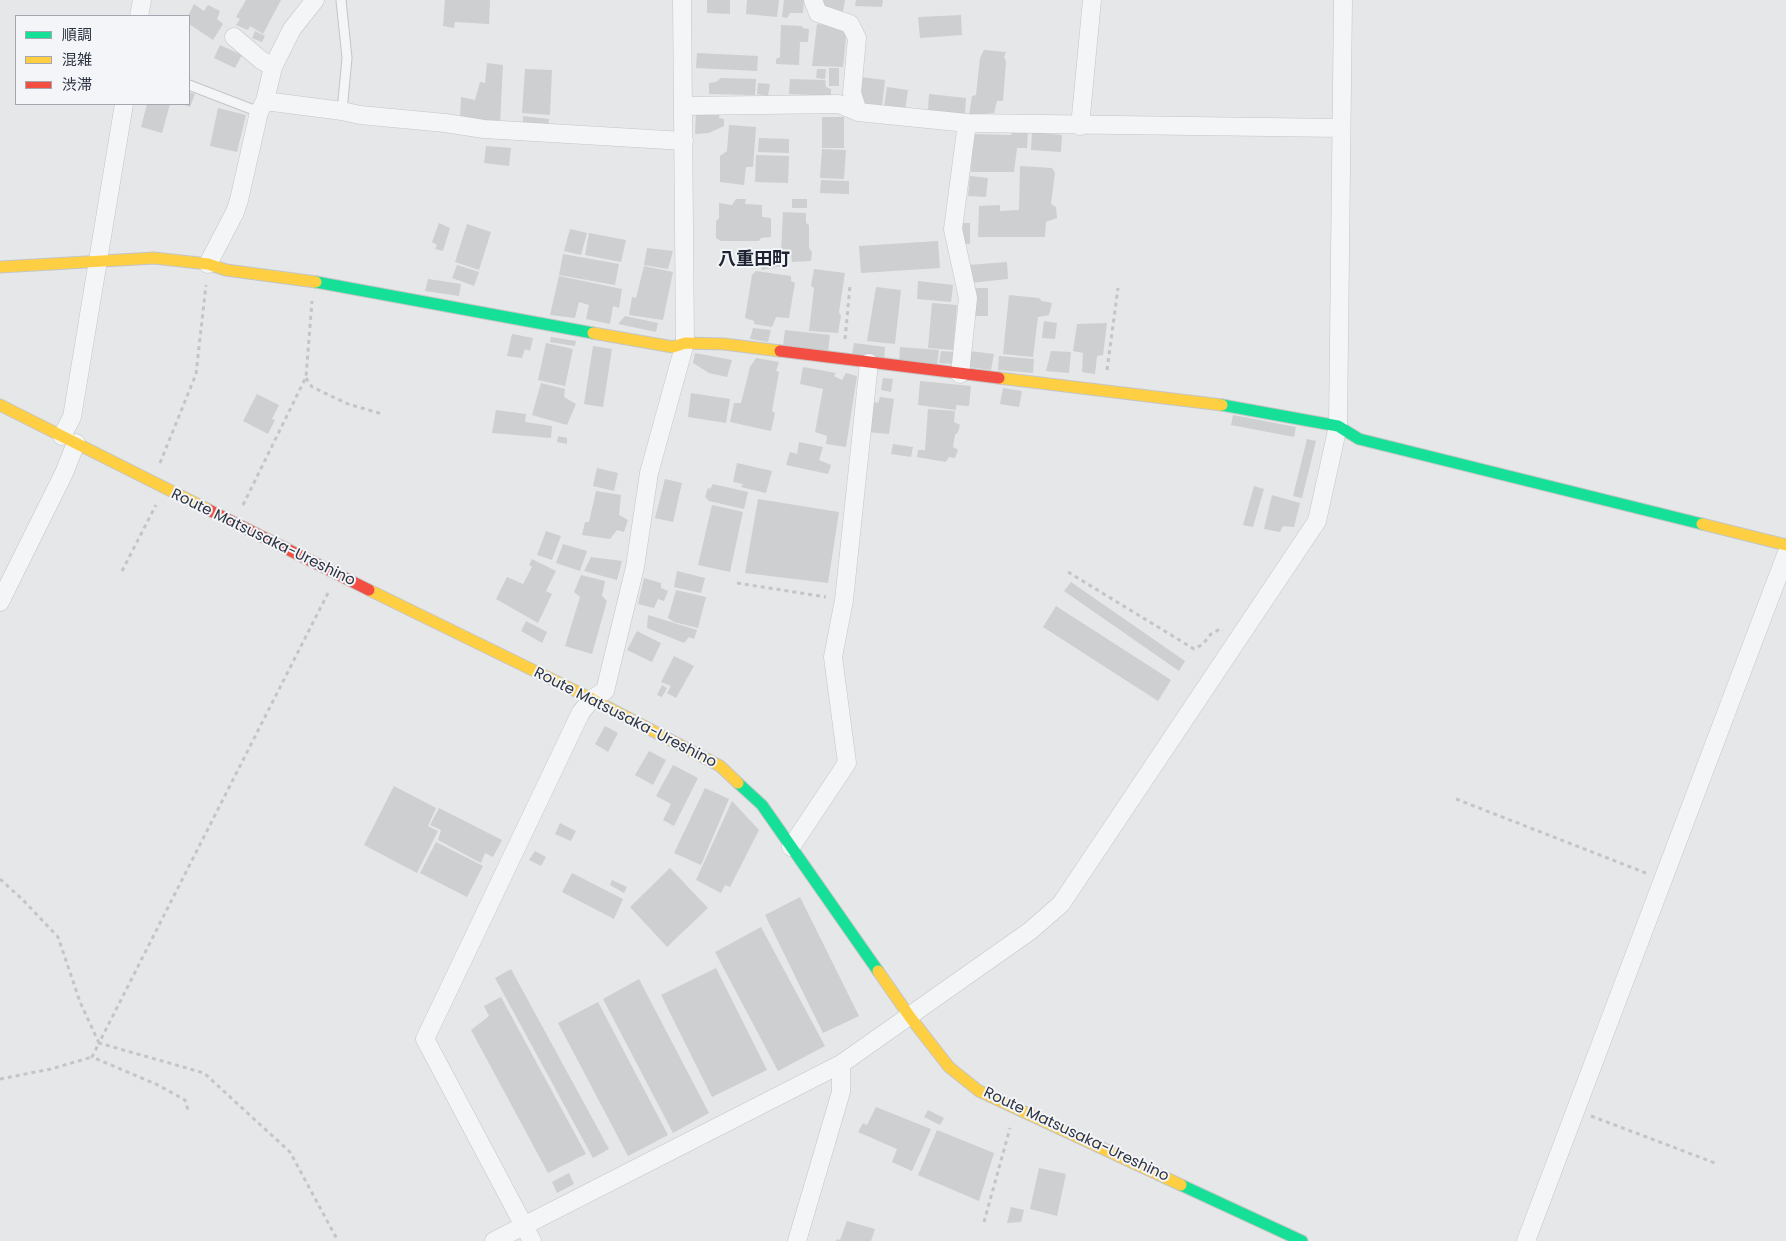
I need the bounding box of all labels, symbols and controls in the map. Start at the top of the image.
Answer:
legend [15,15,190,105]
text: 順調 [62,24,92,45]
text: 混雑 [62,49,92,70]
text: 渋滞 [62,74,92,95]
district label: 八重田町 [718,249,790,271]
street label: Route Matsusaka-Ureshino [168,486,358,590]
street label: Route Matsusaka-Ureshino [531,664,719,772]
street label: Route Matsusaka-Ureshino [980,1084,1172,1186]

